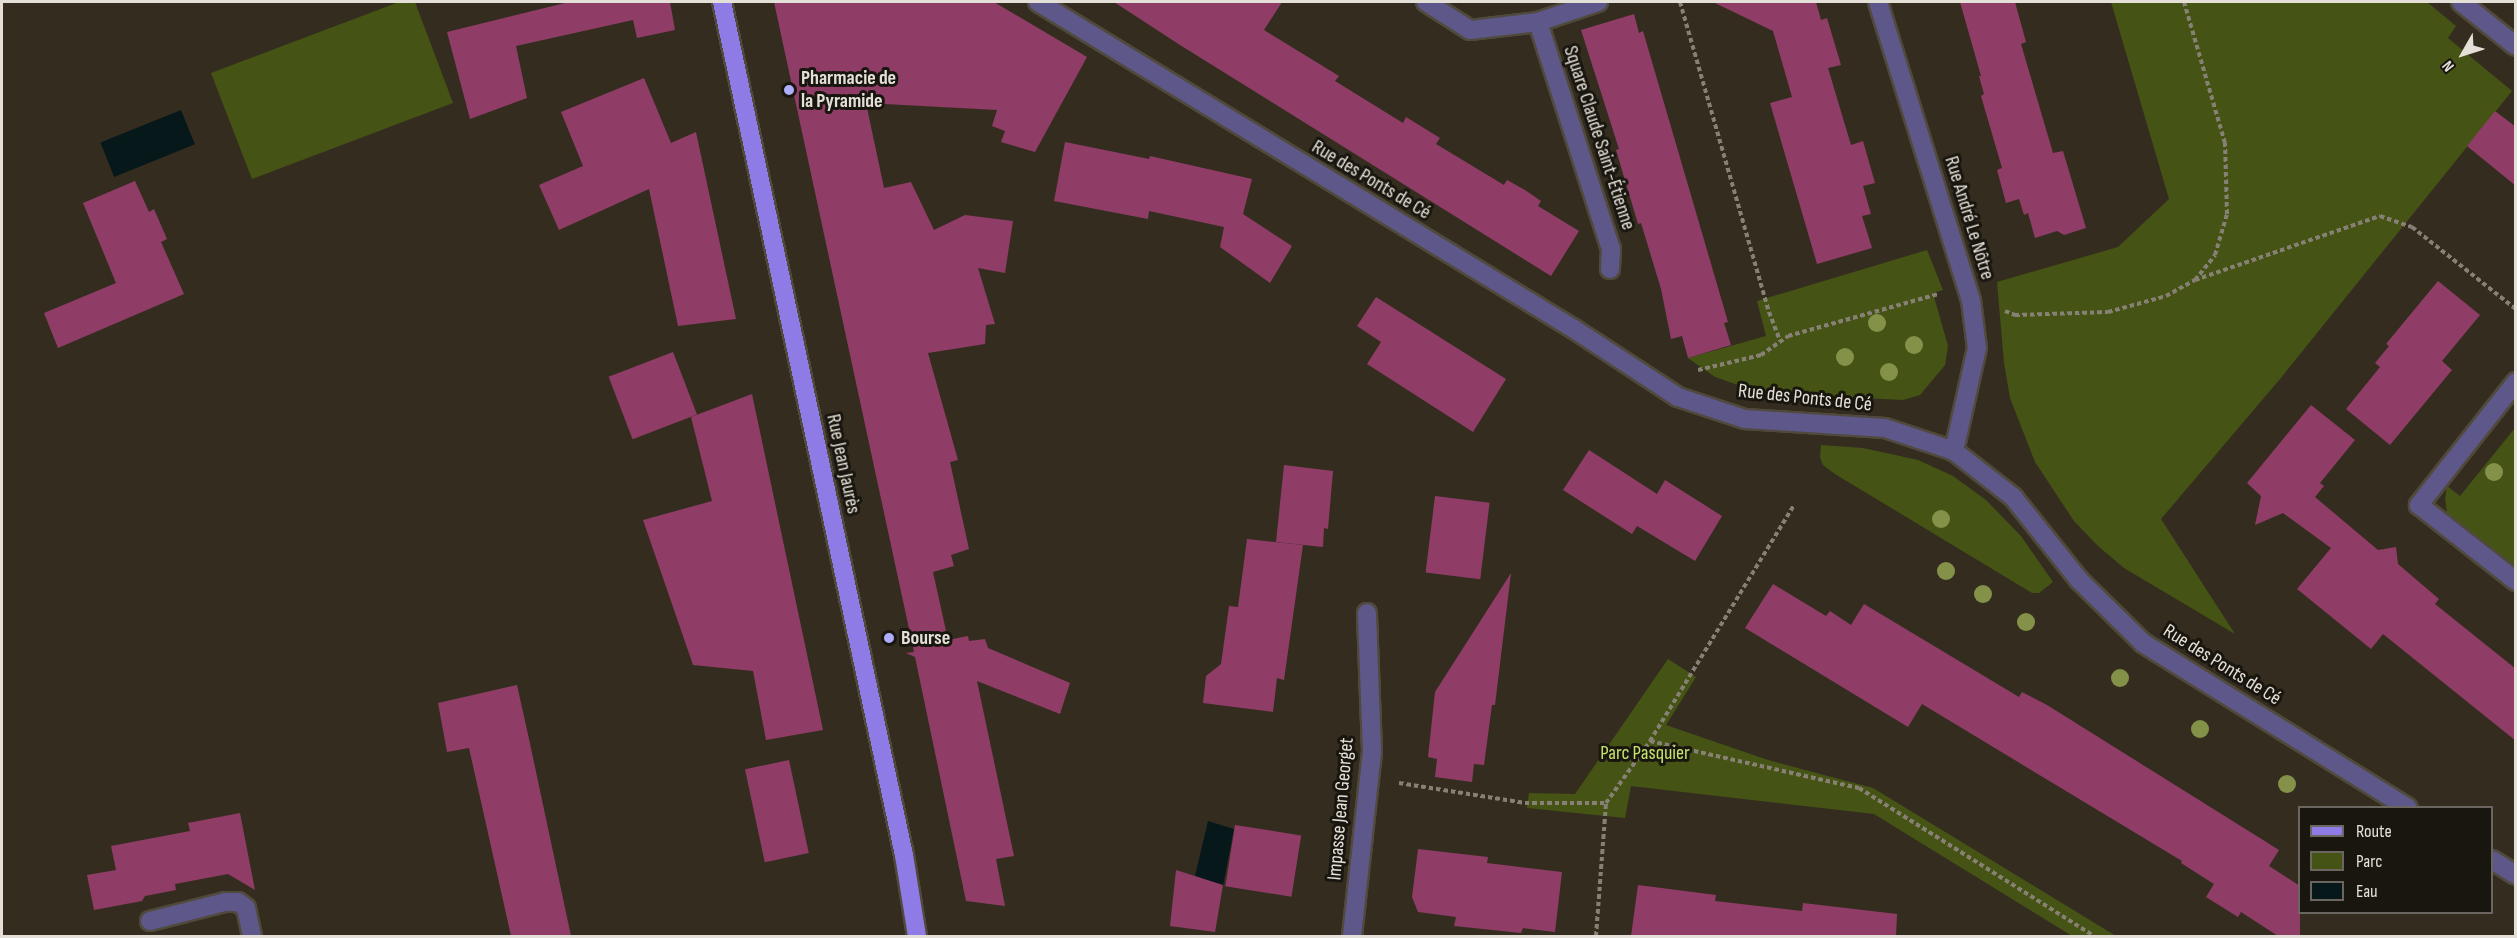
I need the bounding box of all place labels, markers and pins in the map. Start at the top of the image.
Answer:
place label: Pharmacie de la Pyramide [801,66,896,113]
marker: Pharmacie de la Pyramide [782,83,796,97]
place label: Bourse [901,626,950,650]
marker: Bourse [882,631,896,645]

